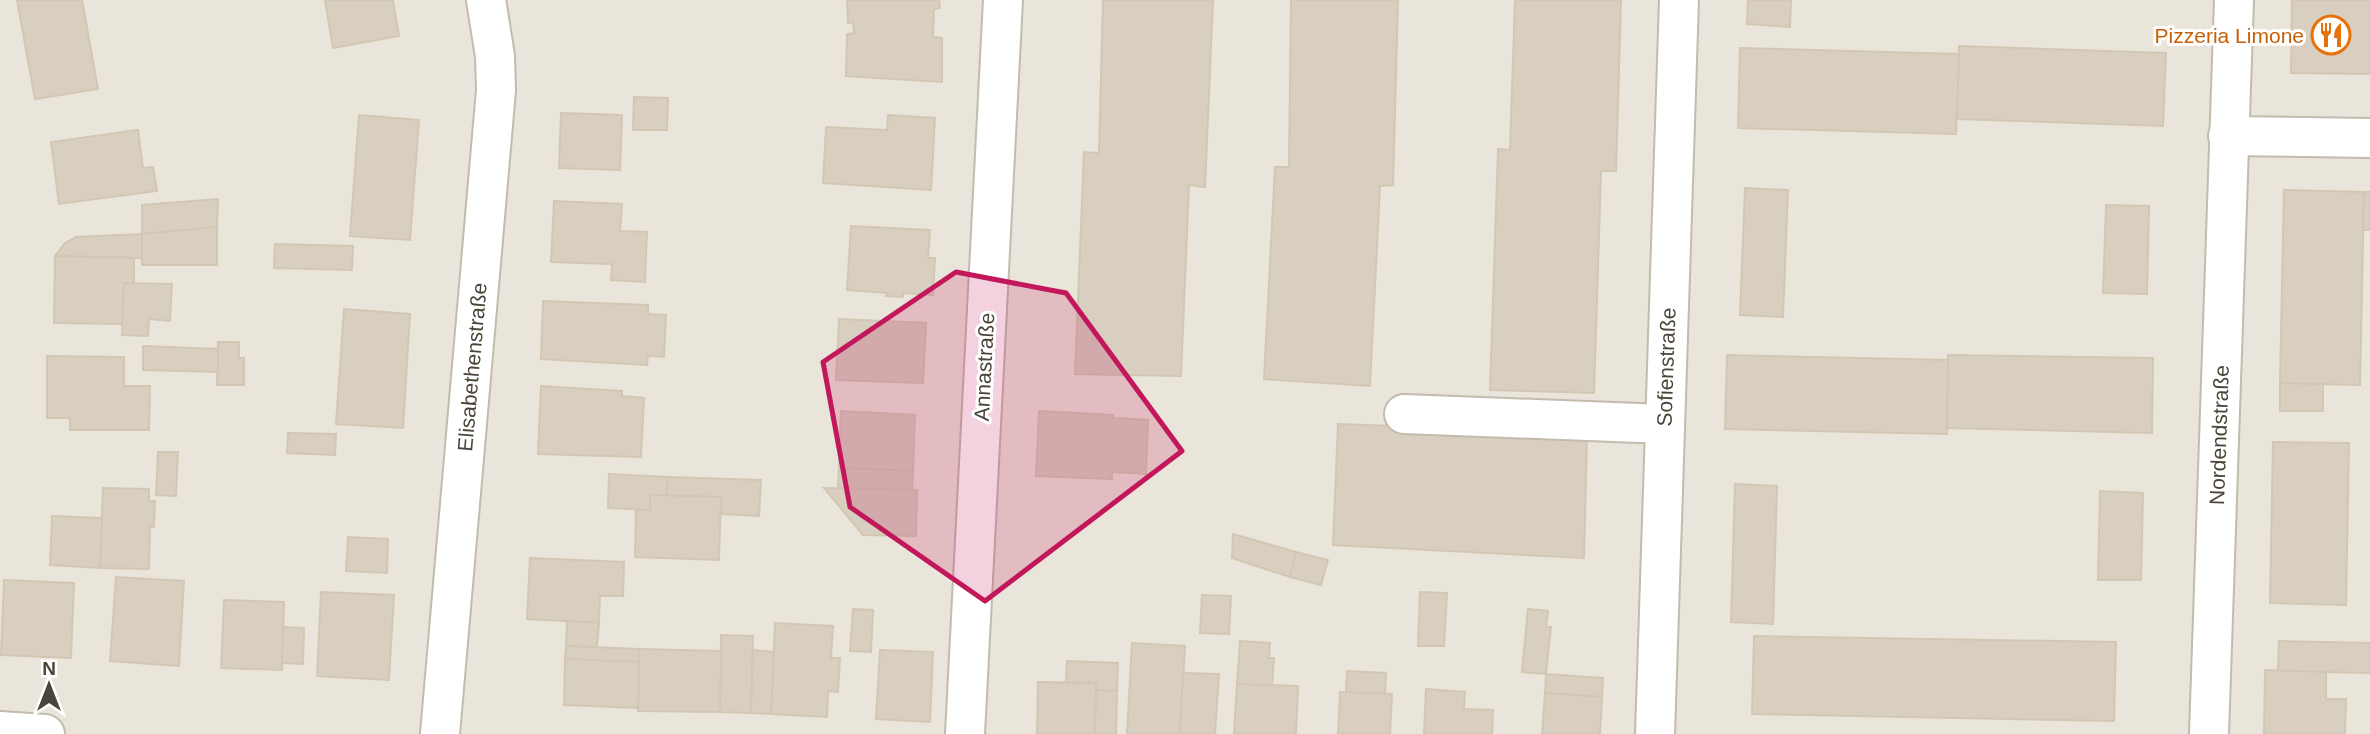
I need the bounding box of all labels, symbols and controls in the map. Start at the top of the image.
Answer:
restaurant icon: Pizzeria Limone [2310,14,2352,56]
place label: Pizzeria Limone [2155,24,2304,47]
street label: Elisabethenstraße [453,282,491,452]
street label: Sofienstraße [1652,307,1680,427]
street label: Annastraße [970,312,998,422]
street label: Nordendstraße [2205,365,2233,505]
north arrow [14,650,84,720]
text: N [42,658,56,679]

